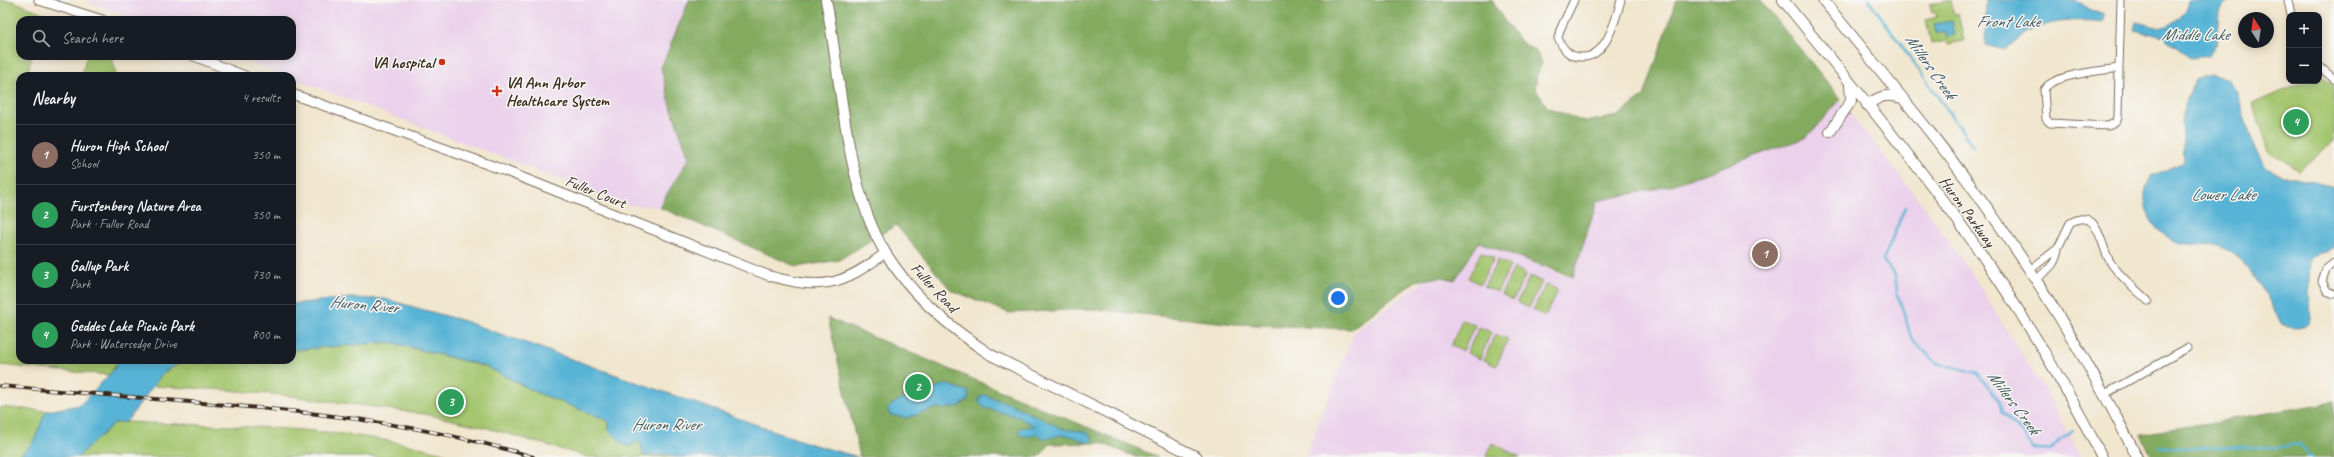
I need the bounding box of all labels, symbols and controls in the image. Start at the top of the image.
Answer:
water label: Front Lake [1977,11,2042,32]
north arrow [2238,12,2274,48]
map controls [2286,12,2322,84]
button: + [2286,12,2322,48]
search box [16,16,296,60]
water label: Middle Lake [2161,24,2231,45]
icon: search [30,27,52,49]
text: Search here [62,29,123,48]
water label: Millers Creek [1901,30,1963,106]
button: − [2286,48,2322,84]
place label: VA hospital [372,53,437,73]
marker: VA hospital [437,57,447,67]
place label: VA Ann Arbor Healthcare System [506,73,610,111]
marker: VA Ann Arbor Healthcare System [491,85,503,97]
text: Nearby [32,88,75,109]
text: 4 results [242,90,280,106]
pin: 4 [2283,107,2309,137]
text: Huron High School [70,137,166,156]
text: 1 [42,147,48,163]
text: 350 m [252,147,280,163]
text: School [70,156,98,172]
street label: Fuller Court [562,171,630,214]
street label: Huron Parkway [1935,172,2001,252]
water label: Lower Lake [2191,184,2257,205]
text: Furstenberg Nature Area [70,197,201,216]
text: 2 [42,207,48,223]
text: 350 m [252,207,280,223]
text: Park · Fuller Road [70,216,149,232]
pin: 1 [1752,239,1778,269]
text: Gallup Park [70,257,128,276]
street label: Fuller Road [906,259,964,319]
text: 3 [42,267,48,283]
text: 730 m [252,267,280,283]
text: Park [70,276,91,292]
your location [1328,288,1348,308]
water label: Huron River [329,291,402,318]
text: Geddes Lake Picnic Park [70,317,194,336]
text: 4 [42,327,48,343]
text: 800 m [252,327,280,343]
text: Park · Watersedge Drive [70,336,177,352]
water label: Millers Creek [1983,366,2047,441]
pin: 2 [905,372,931,402]
pin: 3 [438,387,464,417]
water label: Huron River [632,414,703,435]

